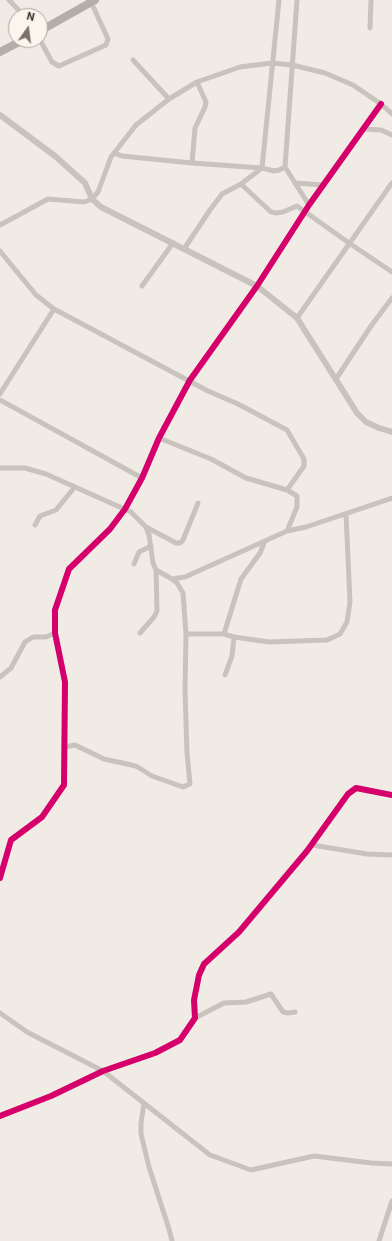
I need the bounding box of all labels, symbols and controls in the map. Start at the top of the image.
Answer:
north arrow [8,8,48,48]
text: N [25,10,36,24]

